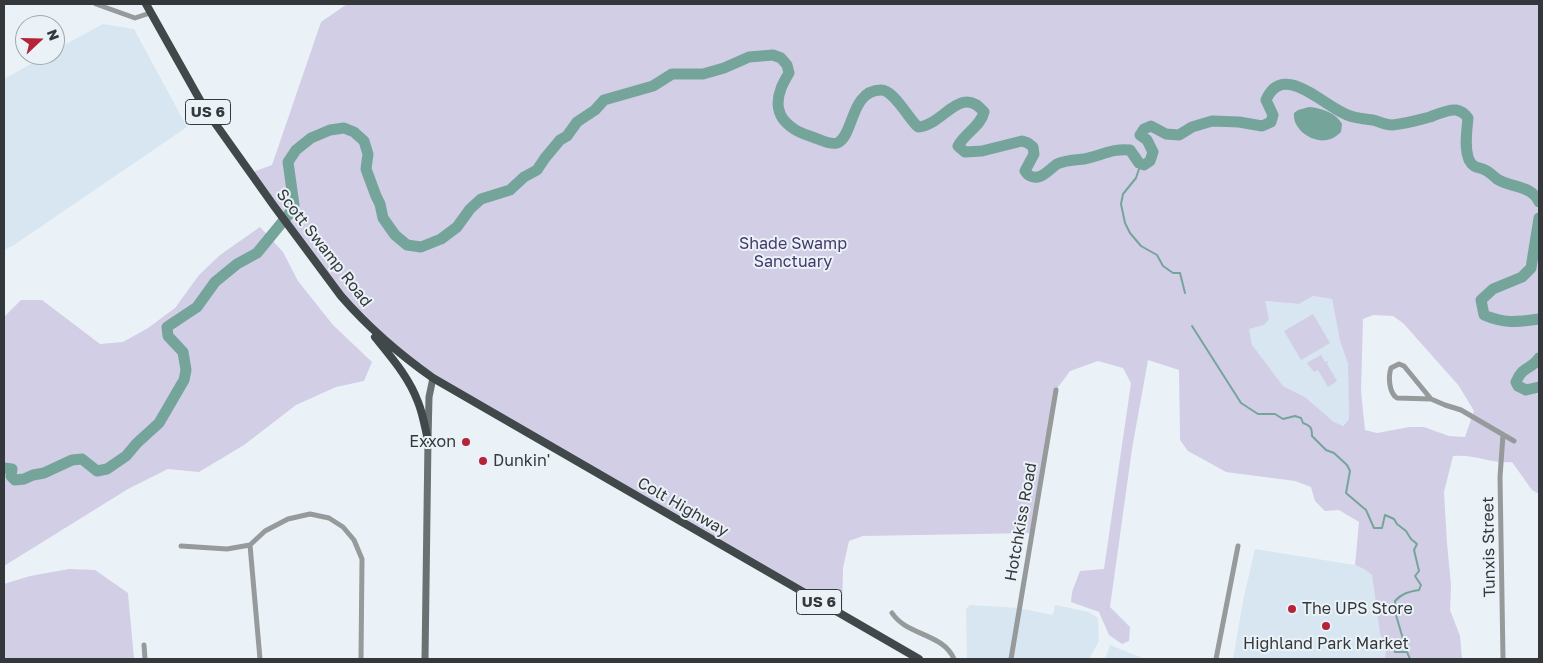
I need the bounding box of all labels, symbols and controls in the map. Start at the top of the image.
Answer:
north arrow [15,15,65,65]
text: N [44,27,63,43]
road number: US 6 [186,100,230,124]
street label: Scott Swamp Road [272,185,376,311]
park label: Shade Swamp Sanctuary [739,234,847,272]
place label: Exxon [409,432,456,452]
marker: Exxon [460,436,472,448]
place label: Dunkin' [493,451,550,471]
marker: Dunkin' [477,455,489,467]
street label: Hotchkiss Road [1001,461,1041,583]
street label: Colt Highway [634,473,732,541]
street label: Tunxis Street [1479,496,1499,598]
road number: US 6 [796,590,842,614]
place label: The UPS Store [1302,599,1413,619]
marker: The UPS Store [1286,603,1298,615]
marker: Highland Park Market [1320,620,1332,632]
place label: Highland Park Market [1243,634,1409,654]

